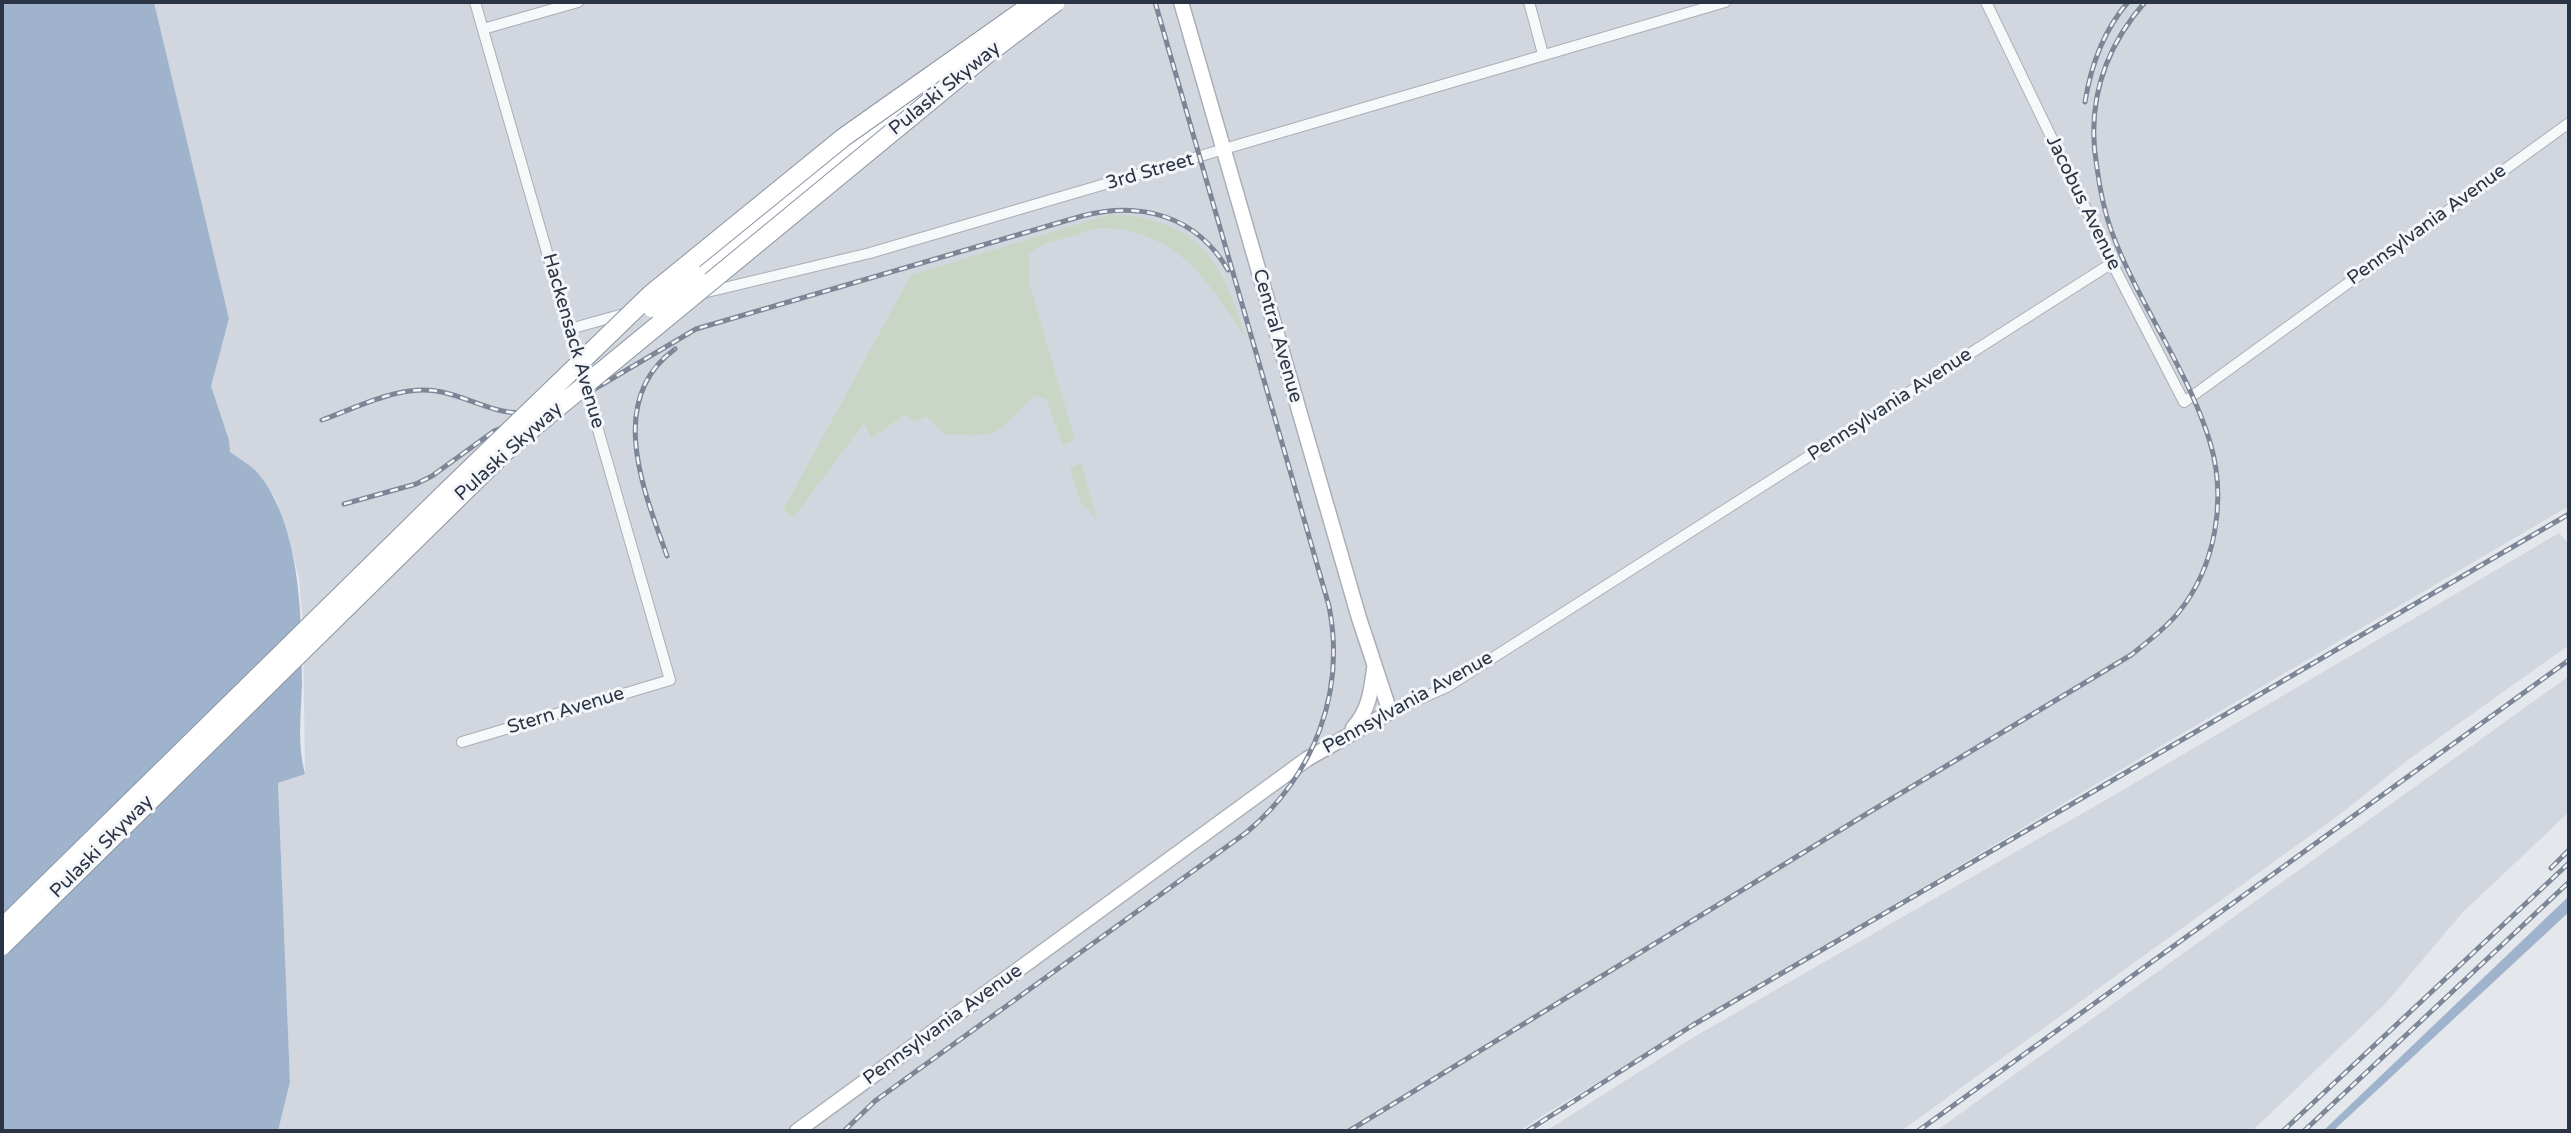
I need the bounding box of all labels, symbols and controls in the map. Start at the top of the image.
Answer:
street label: Pulaski Skyway [885,37,1005,141]
street label: Jacobus Avenue [2041,132,2125,274]
street label: 3rd Street [1104,149,1196,195]
street label: Pennsylvania Avenue [2343,160,2511,290]
street label: Hackensack Avenue [537,251,609,431]
street label: Central Avenue [1247,267,1307,405]
street label: Pennsylvania Avenue [1804,343,1976,467]
street label: Pulaski Skyway [451,398,567,506]
street label: Pennsylvania Avenue [1319,647,1497,759]
street label: Stern Avenue [505,682,627,740]
street label: Pulaski Skyway [46,791,158,903]
street label: Pennsylvania Avenue [859,960,1027,1090]

